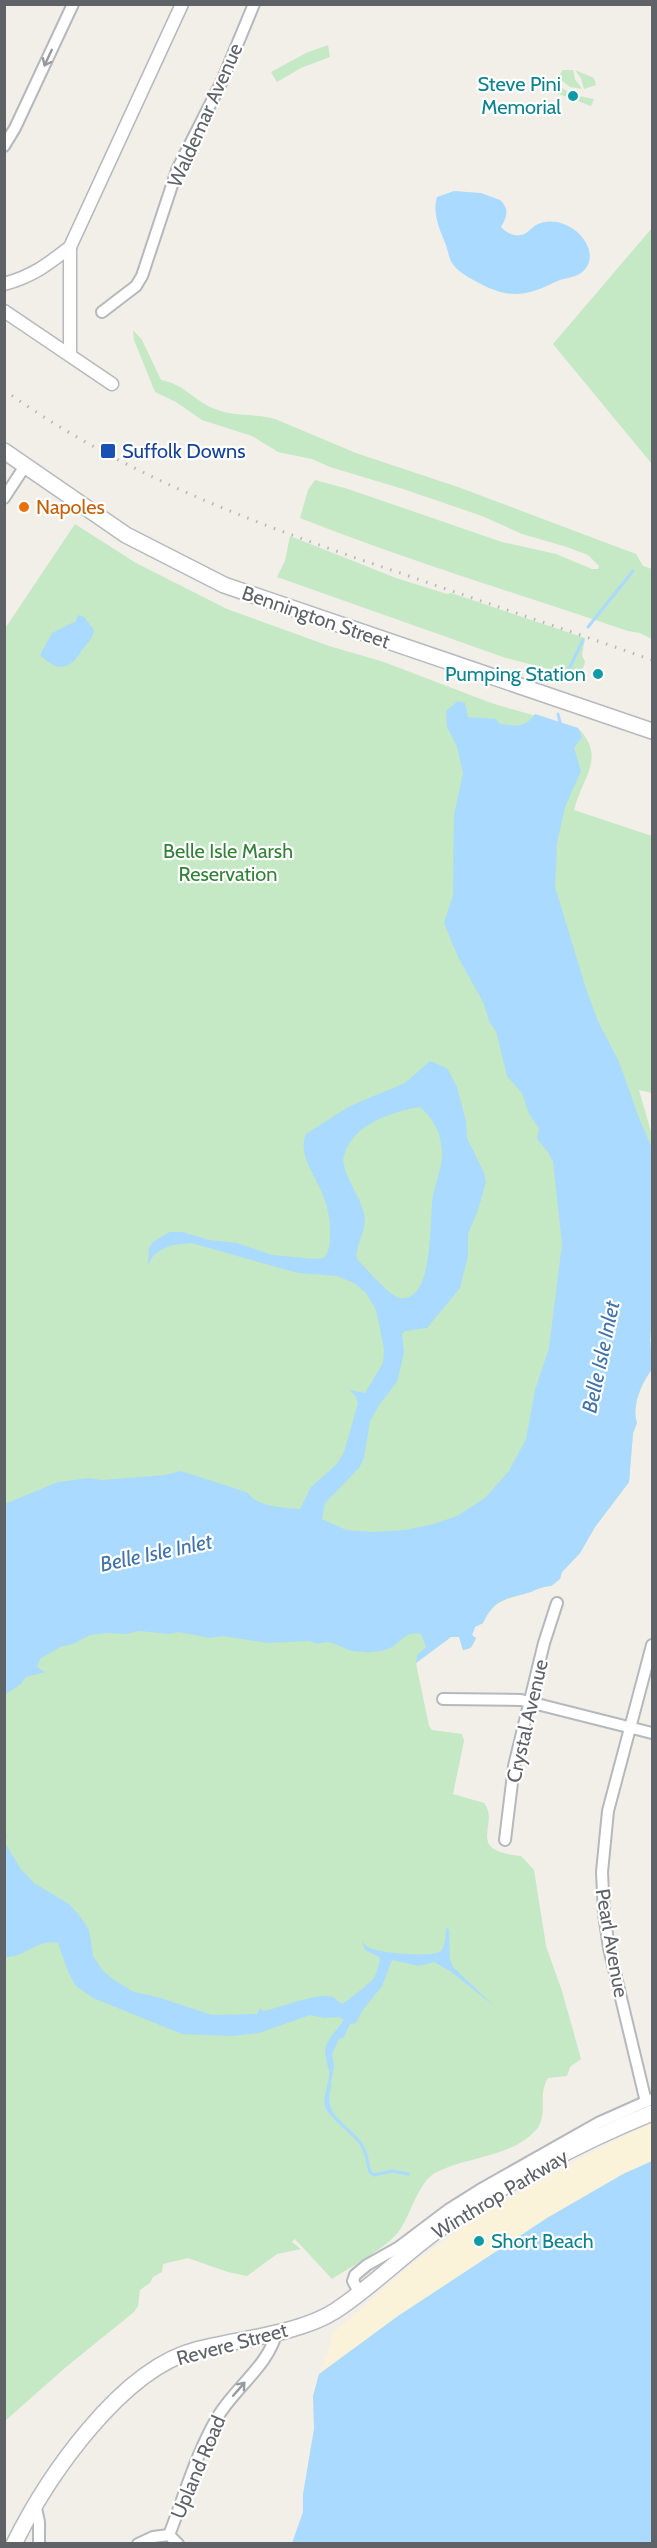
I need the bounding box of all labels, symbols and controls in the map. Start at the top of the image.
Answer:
street label: Waldemar Avenue [163,39,247,191]
one-way arrow [42,48,53,66]
place label: Steve Pini Memorial [477,72,561,119]
marker: Steve Pini Memorial [566,89,580,103]
place label: Suffolk Downs [122,439,246,463]
marker: Suffolk Downs [99,442,117,460]
place label: Napoles [36,495,105,519]
marker: Napoles [17,500,31,514]
street label: Bennington Street [239,580,393,654]
place label: Pumping Station [445,662,586,686]
marker: Pumping Station [591,667,605,681]
park label: Belle Isle Marsh Reservation [163,839,293,886]
water label: Belle Isle Inlet [576,1298,625,1415]
water label: Belle Isle Inlet [98,1528,215,1577]
street label: Crystal Avenue [501,1657,553,1785]
street label: Pearl Avenue [591,1887,633,1999]
street label: Winthrop Parkway [428,2144,572,2244]
place label: Short Beach [491,2229,594,2253]
marker: Short Beach [472,2234,486,2248]
street label: Revere Street [174,2318,290,2370]
one-way arrow [232,2382,246,2397]
street label: Upland Road [166,2412,230,2522]

